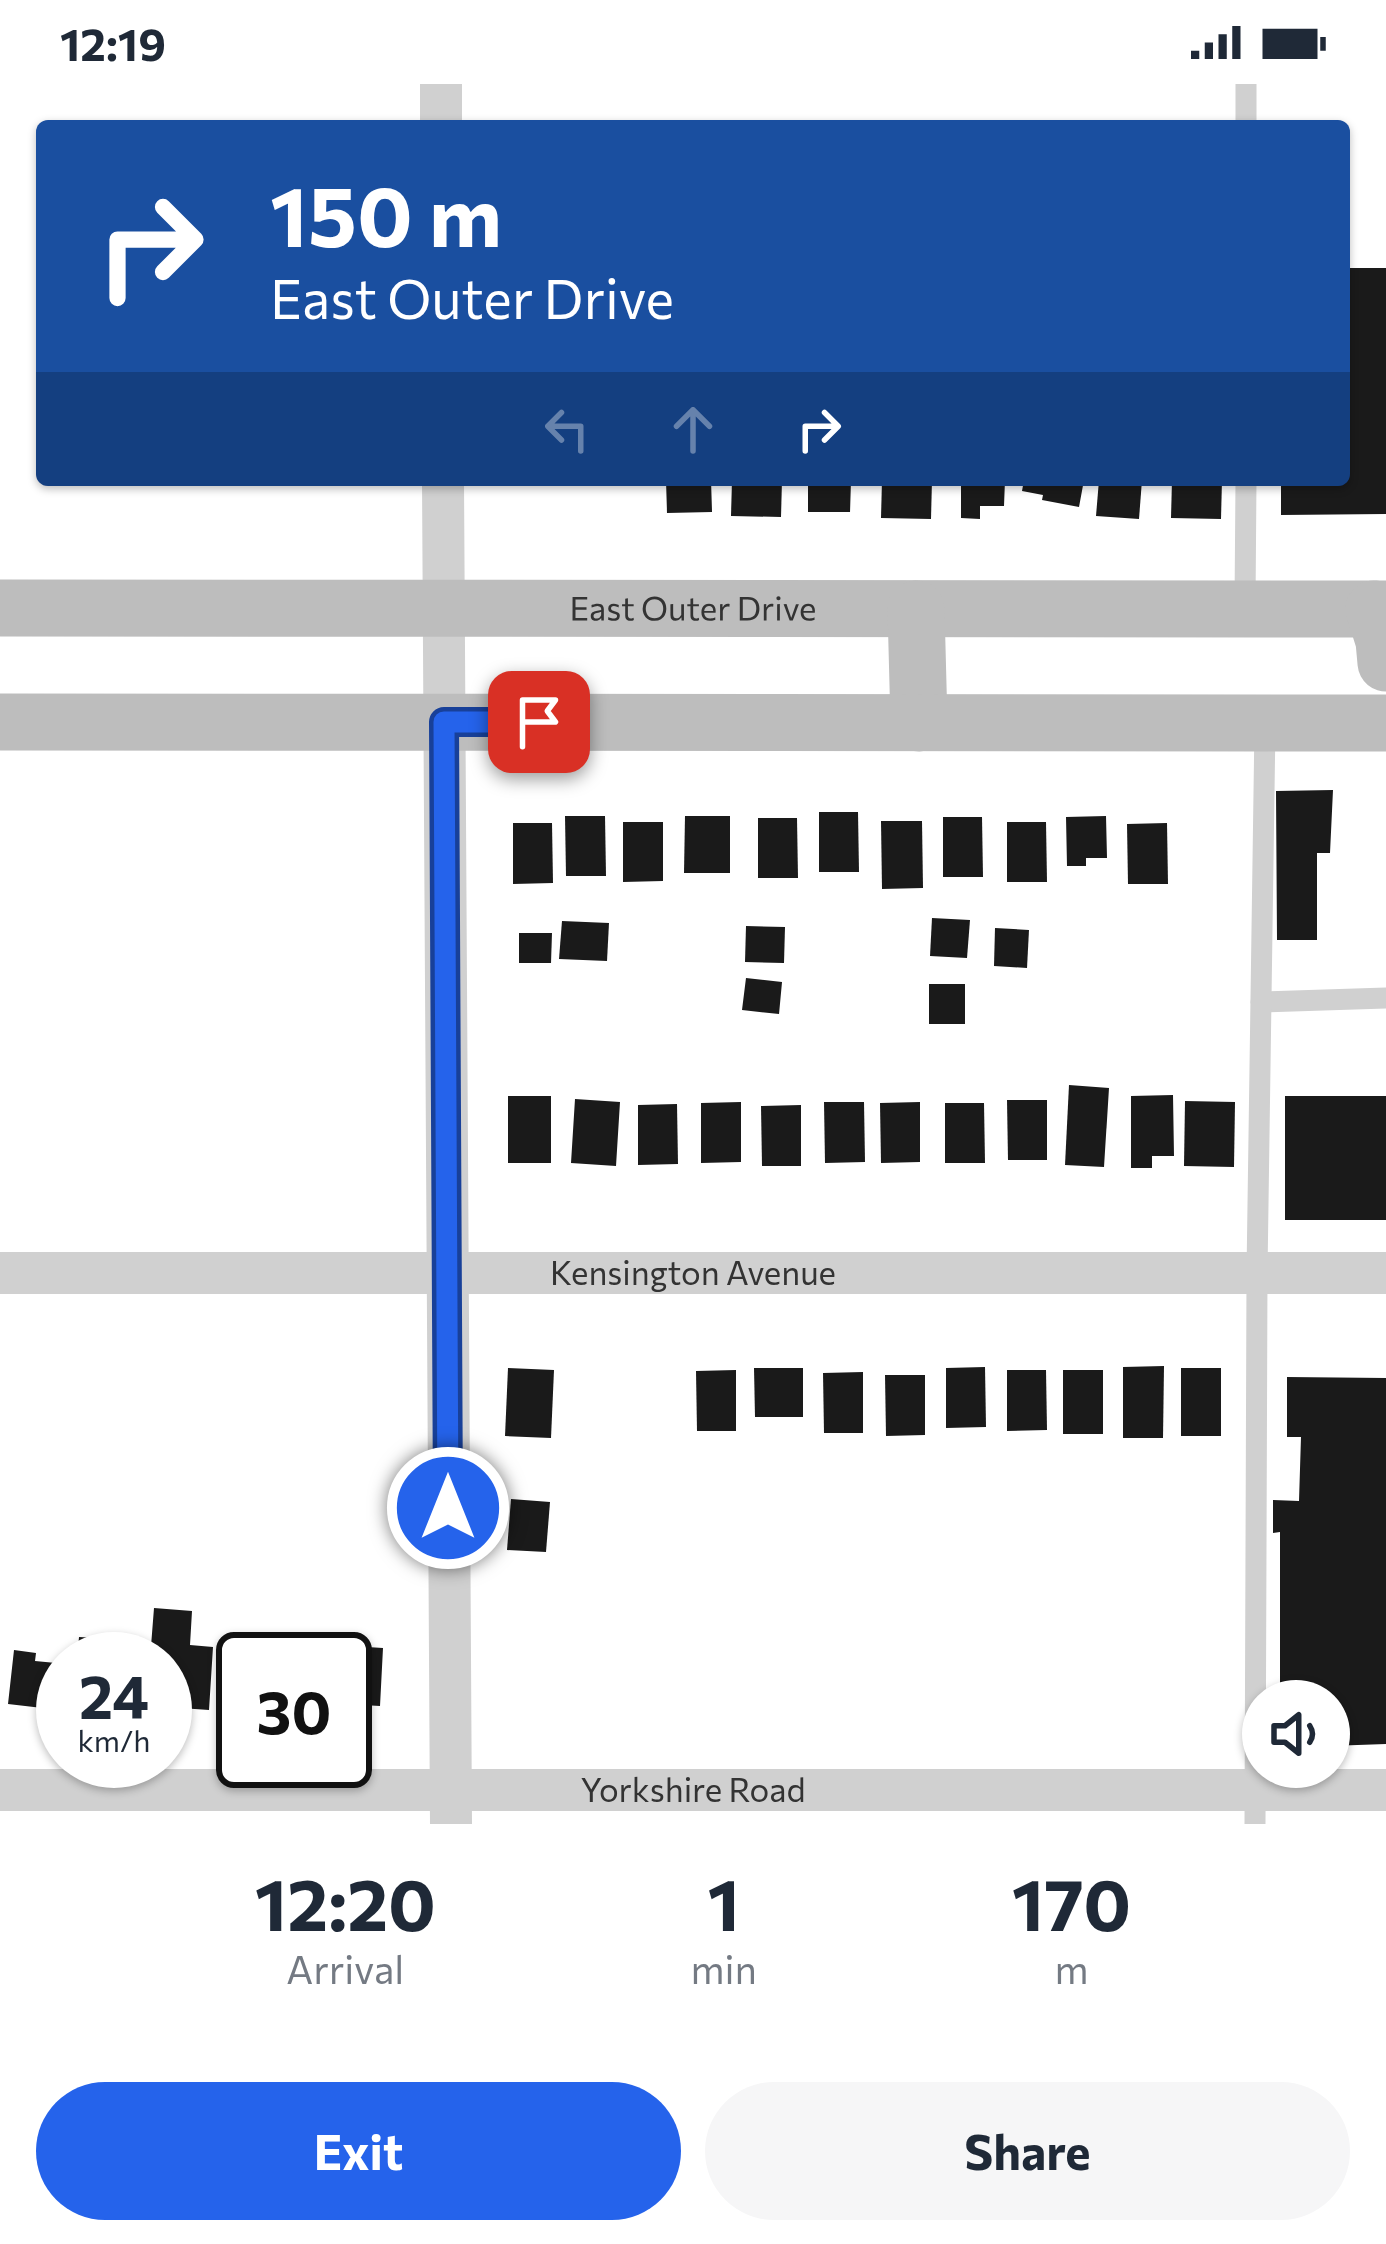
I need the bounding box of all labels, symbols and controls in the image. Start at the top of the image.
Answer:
text: 12:19 [60,15,166,70]
text: 150 m [270,162,502,264]
icon: right [72,168,228,324]
text: East Outer Drive [270,264,674,330]
icon: left [534,396,600,462]
icon: ahead [660,396,726,462]
icon: right [786,396,852,462]
street label: East Outer Drive [569,586,817,628]
pin [488,671,590,773]
icon: arrive [506,689,572,755]
street label: Kensington Avenue [550,1251,836,1292]
position arrow [385,1445,511,1571]
speed limit sign: 30 [216,1632,372,1788]
text: 24 [79,1658,149,1731]
map controls [1242,1680,1350,1788]
button: sound [1242,1680,1350,1788]
text: km/h [78,1721,150,1758]
street label: Yorkshire Road [580,1768,806,1809]
text: 12:20 [255,1858,436,1946]
text: 1 [707,1858,740,1946]
text: 170 [1012,1858,1131,1946]
text: Arrival [286,1944,404,1992]
text: min [691,1944,757,1992]
text: m [1054,1944,1088,1992]
button: Exit [36,2082,681,2220]
button: Share [705,2082,1350,2220]

